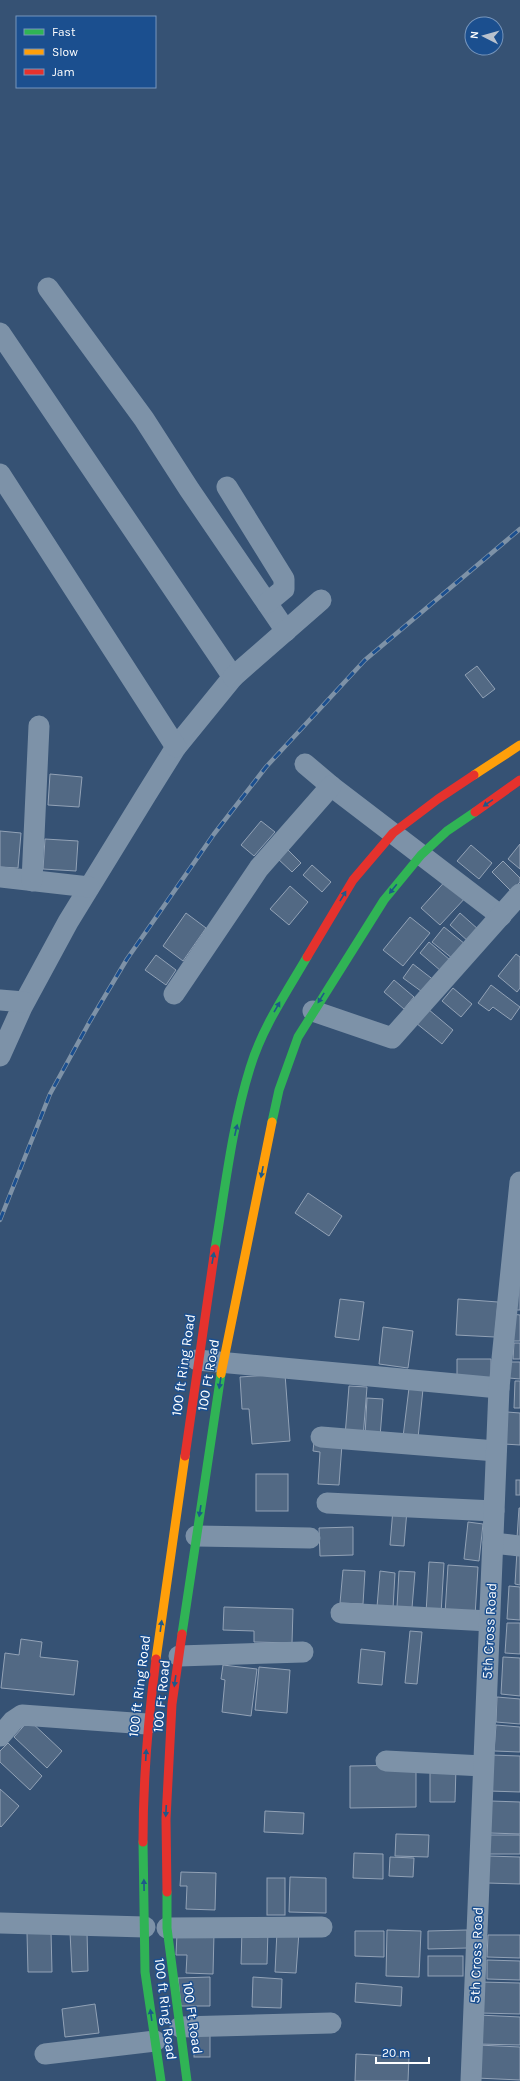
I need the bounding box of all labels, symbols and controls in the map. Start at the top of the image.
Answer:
legend [16,16,156,88]
north arrow [464,16,504,56]
text: Fast [52,25,76,39]
text: N [468,30,481,40]
text: Slow [52,45,78,59]
text: Jam [52,65,75,79]
one-way arrow [483,799,494,807]
one-way arrow [389,884,397,895]
one-way arrow [340,890,347,902]
one-way arrow [318,992,325,1004]
one-way arrow [273,1001,280,1013]
one-way arrow [233,1124,239,1136]
one-way arrow [259,1166,265,1178]
one-way arrow [211,1252,217,1264]
street label: 100 ft Ring Road [168,1313,199,1417]
street label: 100 Ft Road [194,1338,223,1412]
one-way arrow [217,1377,223,1389]
one-way arrow [197,1505,203,1517]
street label: 5th Cross Road [478,1582,501,1680]
one-way arrow [158,1620,164,1632]
street label: 100 ft Ring Road [125,1634,154,1738]
street label: 100 Ft Road [149,1659,174,1733]
one-way arrow [172,1675,179,1687]
one-way arrow [142,1749,149,1761]
one-way arrow [163,1805,170,1817]
one-way arrow [141,1878,147,1891]
street label: 5th Cross Road [466,1906,487,2004]
street label: 100 ft Ring Road [151,1957,180,2061]
street label: 100 Ft Road [179,1981,206,2055]
one-way arrow [148,2009,154,2021]
scale bar [376,2039,429,2065]
text: 20 m [382,2046,410,2060]

